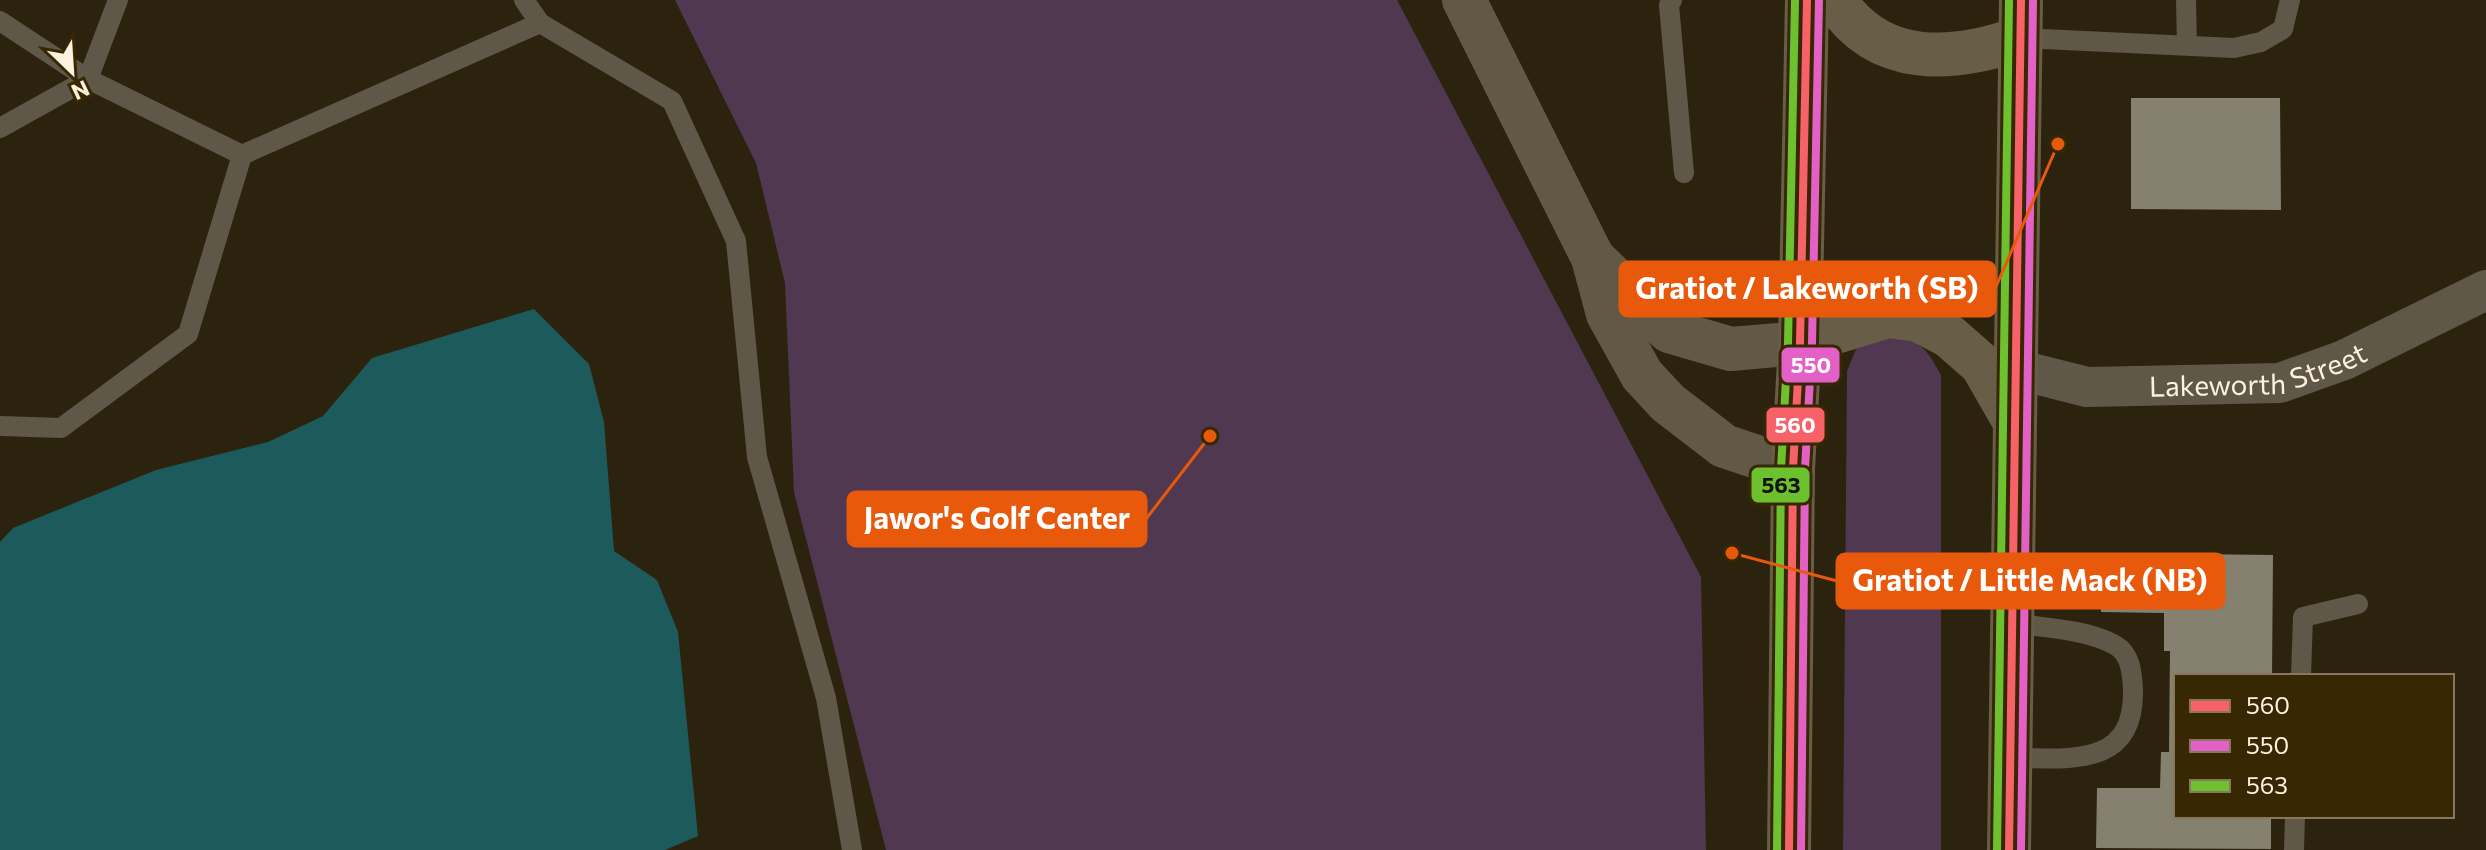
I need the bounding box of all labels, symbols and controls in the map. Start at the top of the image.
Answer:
north arrow [32,32,112,112]
text: N [67,75,94,106]
callout: Gratiot / Lakeworth (SB) [1620,262,1995,316]
text: Gratiot / Lakeworth (SB) [1635,268,1979,305]
street label: Lakeworth Street [2149,335,2372,403]
line badge: 550 [1780,346,1841,384]
text: 550 [1791,351,1831,378]
line badge: 560 [1765,406,1826,444]
text: 560 [1774,411,1816,438]
line badge: 563 [1750,466,1811,504]
text: 563 [1761,471,1801,498]
callout: Jawor's Golf Center [848,492,1146,546]
text: Jawor's Golf Center [864,498,1130,535]
callout: Gratiot / Little Mack (NB) [1837,554,2224,608]
text: Gratiot / Little Mack (NB) [1852,560,2208,597]
legend [2174,674,2454,818]
text: 560 [2246,690,2290,719]
text: 550 [2246,730,2289,759]
text: 563 [2246,770,2288,799]

